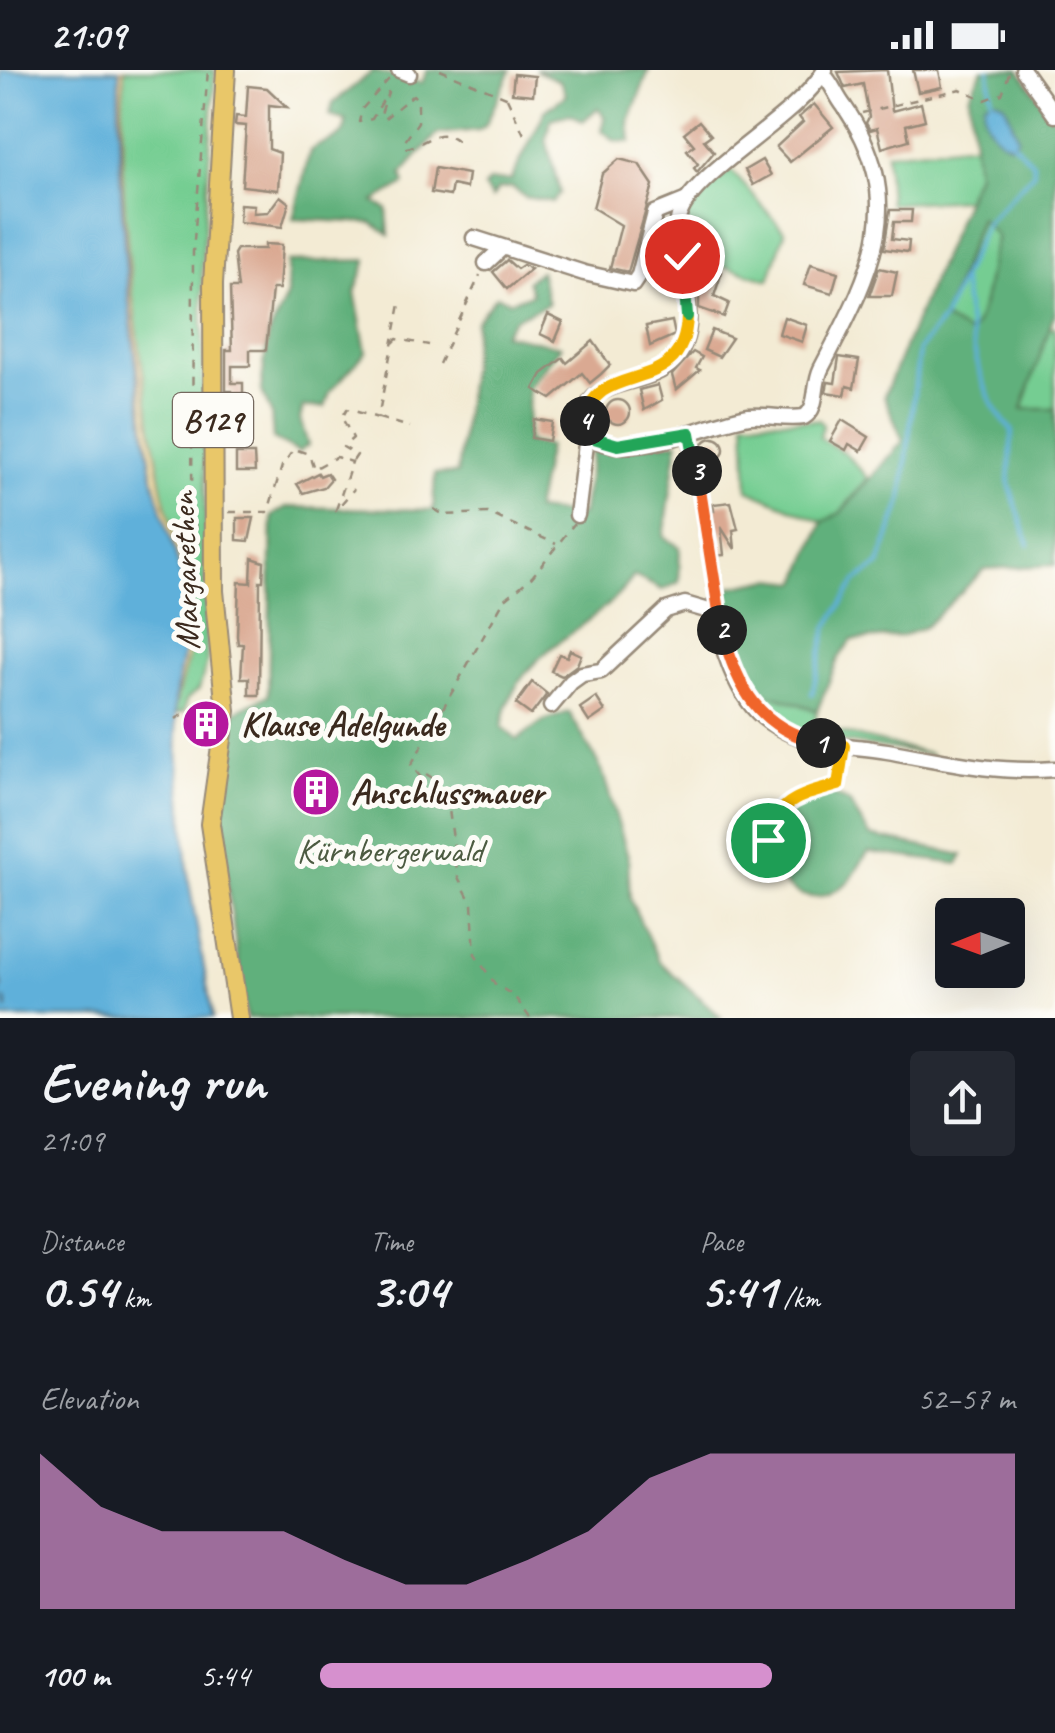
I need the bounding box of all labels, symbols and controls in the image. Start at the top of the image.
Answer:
text: 21:09 [50,12,125,59]
pin [640,214,725,299]
icon: check [655,229,710,284]
road number: B129 [173,393,253,447]
pin: 4 [560,396,610,446]
text: 4 [579,403,591,438]
pin: 3 [672,446,722,496]
text: 3 [691,453,703,488]
street label: Margarethen [160,489,210,651]
pin: 2 [697,605,747,655]
text: 2 [716,612,728,647]
building icon: Klause Adelgunde [180,698,232,750]
place label: Klause Adelgunde [241,702,446,747]
pin: 1 [796,718,846,768]
text: 1 [815,725,827,760]
building icon: Anschlussmauer [290,766,342,818]
place label: Anschlussmauer [351,770,547,815]
pin [726,798,811,883]
icon: arrive [741,813,796,868]
park label: Kürnbergerwald [297,828,488,873]
north arrow [935,898,1025,988]
map controls [935,898,1025,988]
text: Evening run [40,1047,265,1117]
button: share [910,1051,1015,1156]
text: 21:09 [40,1120,104,1161]
text: Distance [40,1224,124,1259]
text: Time [370,1224,413,1259]
text: Pace [700,1224,743,1259]
text: 0.54 [40,1259,117,1322]
text: 3:04 [370,1259,447,1322]
text: 5:41 [700,1259,777,1322]
text: km [117,1280,151,1315]
text: /km [777,1280,820,1315]
text: Elevation [40,1378,138,1419]
text: 52–57 m [917,1378,1015,1419]
text: 100 m [40,1655,109,1696]
text: 5:44 [200,1655,250,1696]

